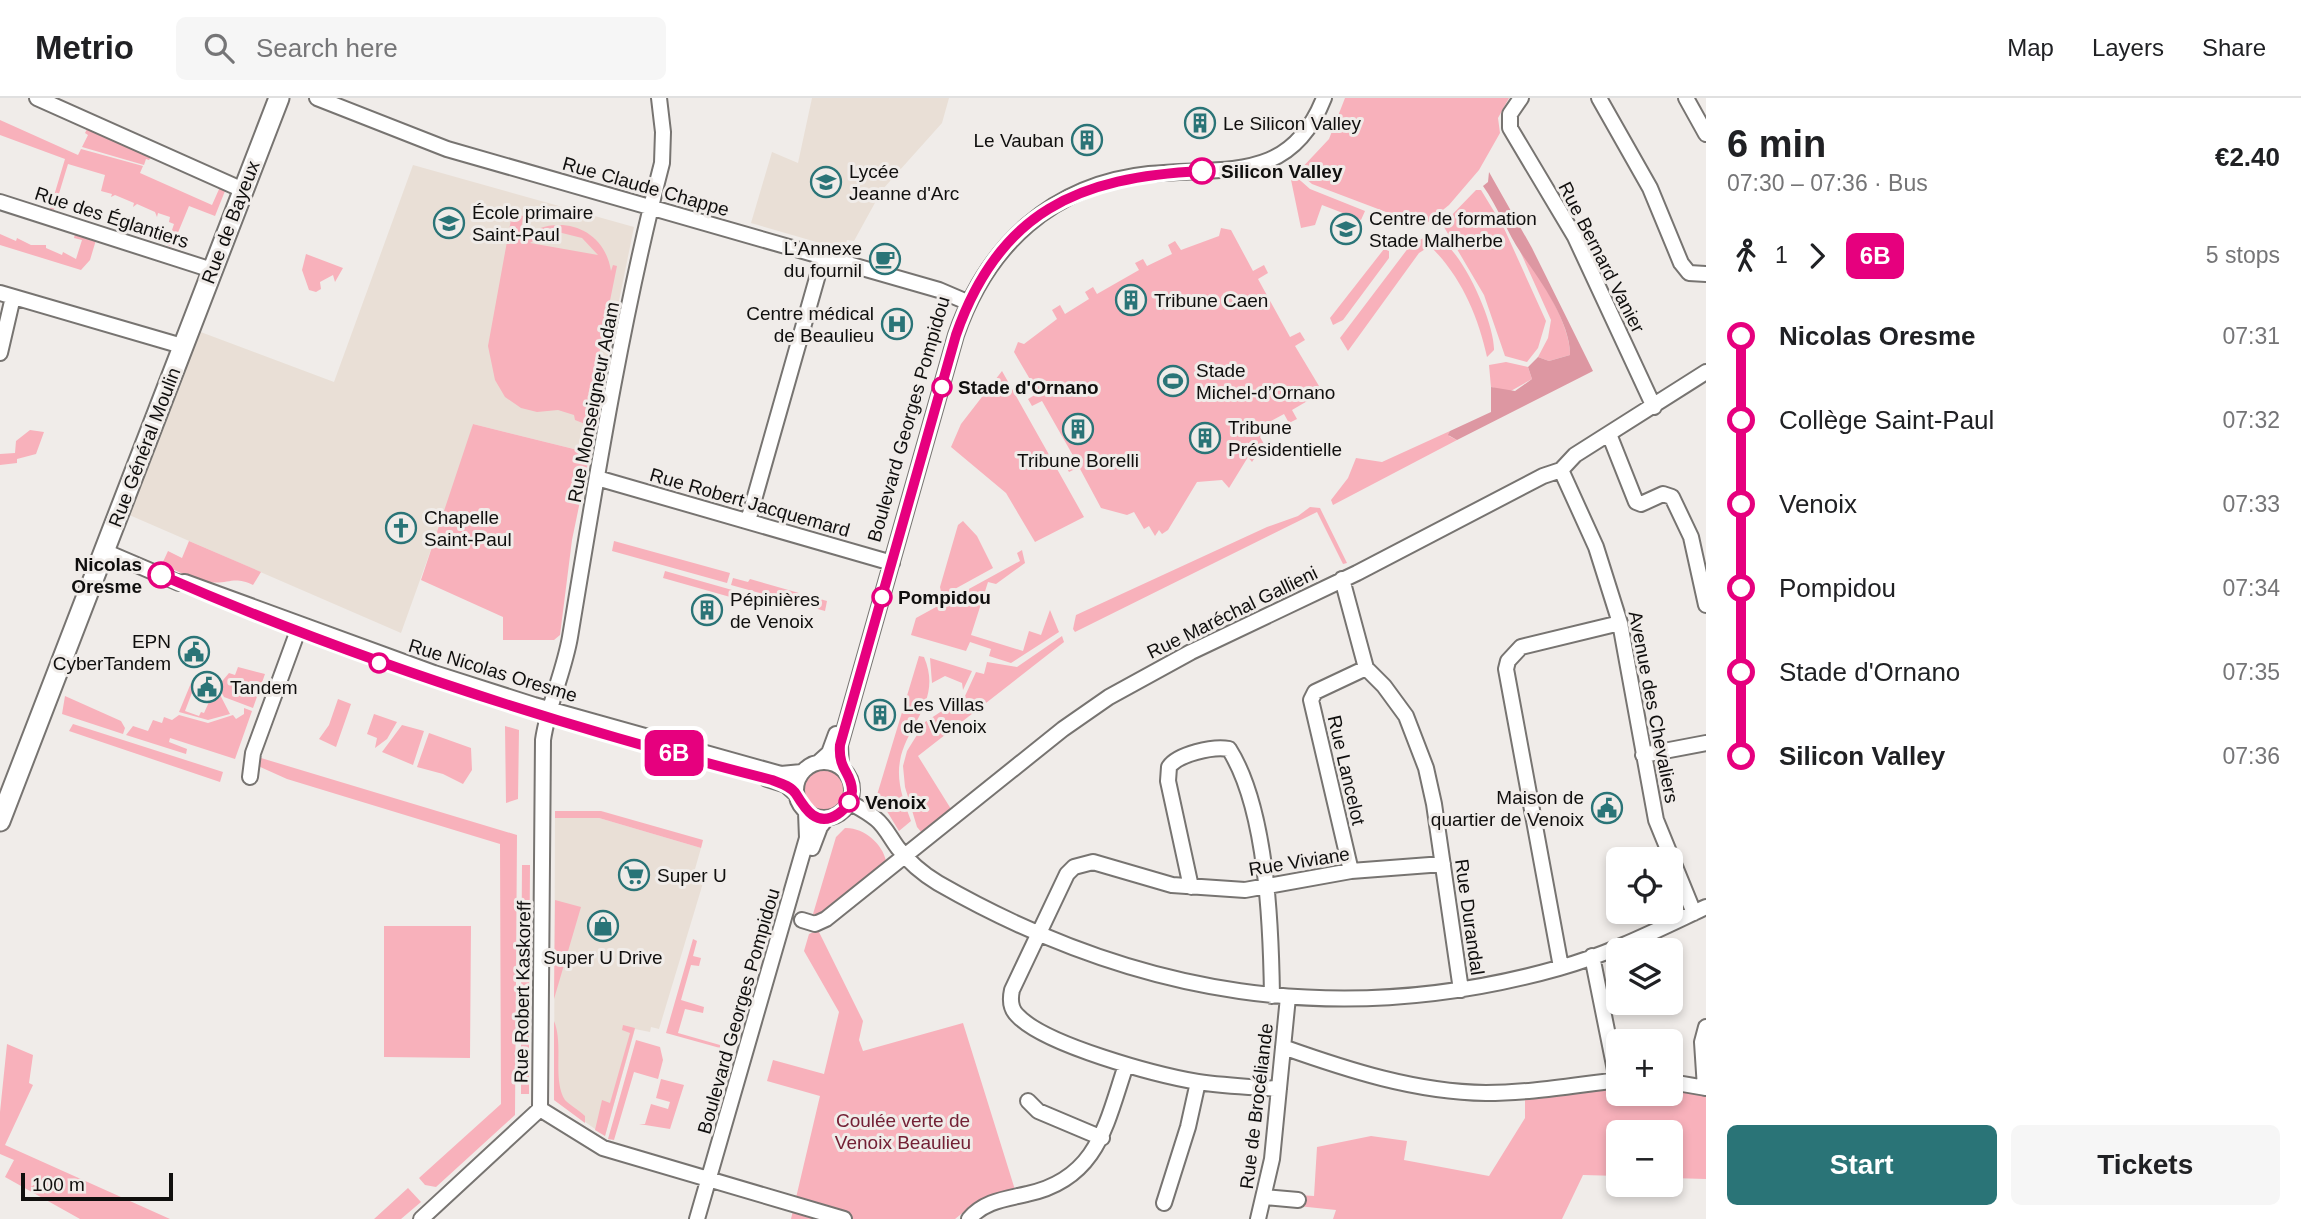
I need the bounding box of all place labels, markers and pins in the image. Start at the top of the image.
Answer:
building icon: Le Silicon Valley [1183,106,1217,140]
place label: Le Silicon Valley [1223,113,1362,134]
building icon: Le Vauban [1070,123,1104,157]
place label: Le Vauban [973,130,1064,151]
marker: Silicon Valley [1189,158,1215,184]
place label: Lycée Jeanne d'Arc [849,161,959,204]
place label: Silicon Valley [1221,161,1343,182]
school or university icon: Lycée Jeanne d'Arc [809,165,843,199]
place label: École primaire Saint-Paul [472,202,593,245]
school or university icon: École primaire Saint-Paul [432,206,466,240]
place label: Centre de formation Stade Malherbe [1369,208,1537,251]
school or university icon: Centre de formation Stade Malherbe [1329,212,1363,246]
place label: L’Annexe du fournil [784,238,862,281]
cafe icon: L’Annexe du fournil [868,242,902,276]
building icon: Tribune Caen [1114,283,1148,317]
place label: Tribune Caen [1154,290,1268,311]
place label: Centre médical de Beaulieu [746,303,874,346]
hospital icon: Centre médical de Beaulieu [880,307,914,341]
place label: Stade Michel-d’Ornano [1196,360,1335,403]
sports icon: Stade Michel-d’Ornano [1156,364,1190,398]
marker: Stade d'Ornano [932,377,952,397]
place label: Stade d'Ornano [958,377,1099,398]
building icon: Tribune Borelli [1061,412,1095,446]
place label: Tribune Présidentielle [1228,417,1342,460]
building icon: Tribune Présidentielle [1188,421,1222,455]
place label: Tribune Borelli [1017,450,1139,471]
place label: Chapelle Saint-Paul [424,507,512,550]
church icon: Chapelle Saint-Paul [384,511,418,545]
place label: Nicolas Oresme [71,554,142,597]
marker: Nicolas Oresme [148,562,174,588]
marker: Pompidou [872,587,892,607]
place label: Pompidou [898,587,991,608]
place label: Pépinières de Venoix [730,589,820,632]
building icon: Pépinières de Venoix [690,593,724,627]
place label: EPN CyberTandem [53,631,171,674]
public building icon: EPN CyberTandem [177,635,211,669]
unlabelled marker [369,653,389,673]
public building icon: Tandem [190,670,224,704]
place label: Tandem [230,677,298,698]
place label: Les Villas de Venoix [903,694,987,737]
building icon: Les Villas de Venoix [863,698,897,732]
place label: Maison de quartier de Venoix [1431,787,1584,830]
public building icon: Maison de quartier de Venoix [1590,791,1624,825]
marker: Venoix [839,792,859,812]
place label: Venoix [865,792,927,813]
supermarket icon: Super U [617,858,651,892]
place label: Super U [657,865,727,886]
shop icon: Super U Drive [586,909,620,943]
place label: Super U Drive [543,947,663,968]

